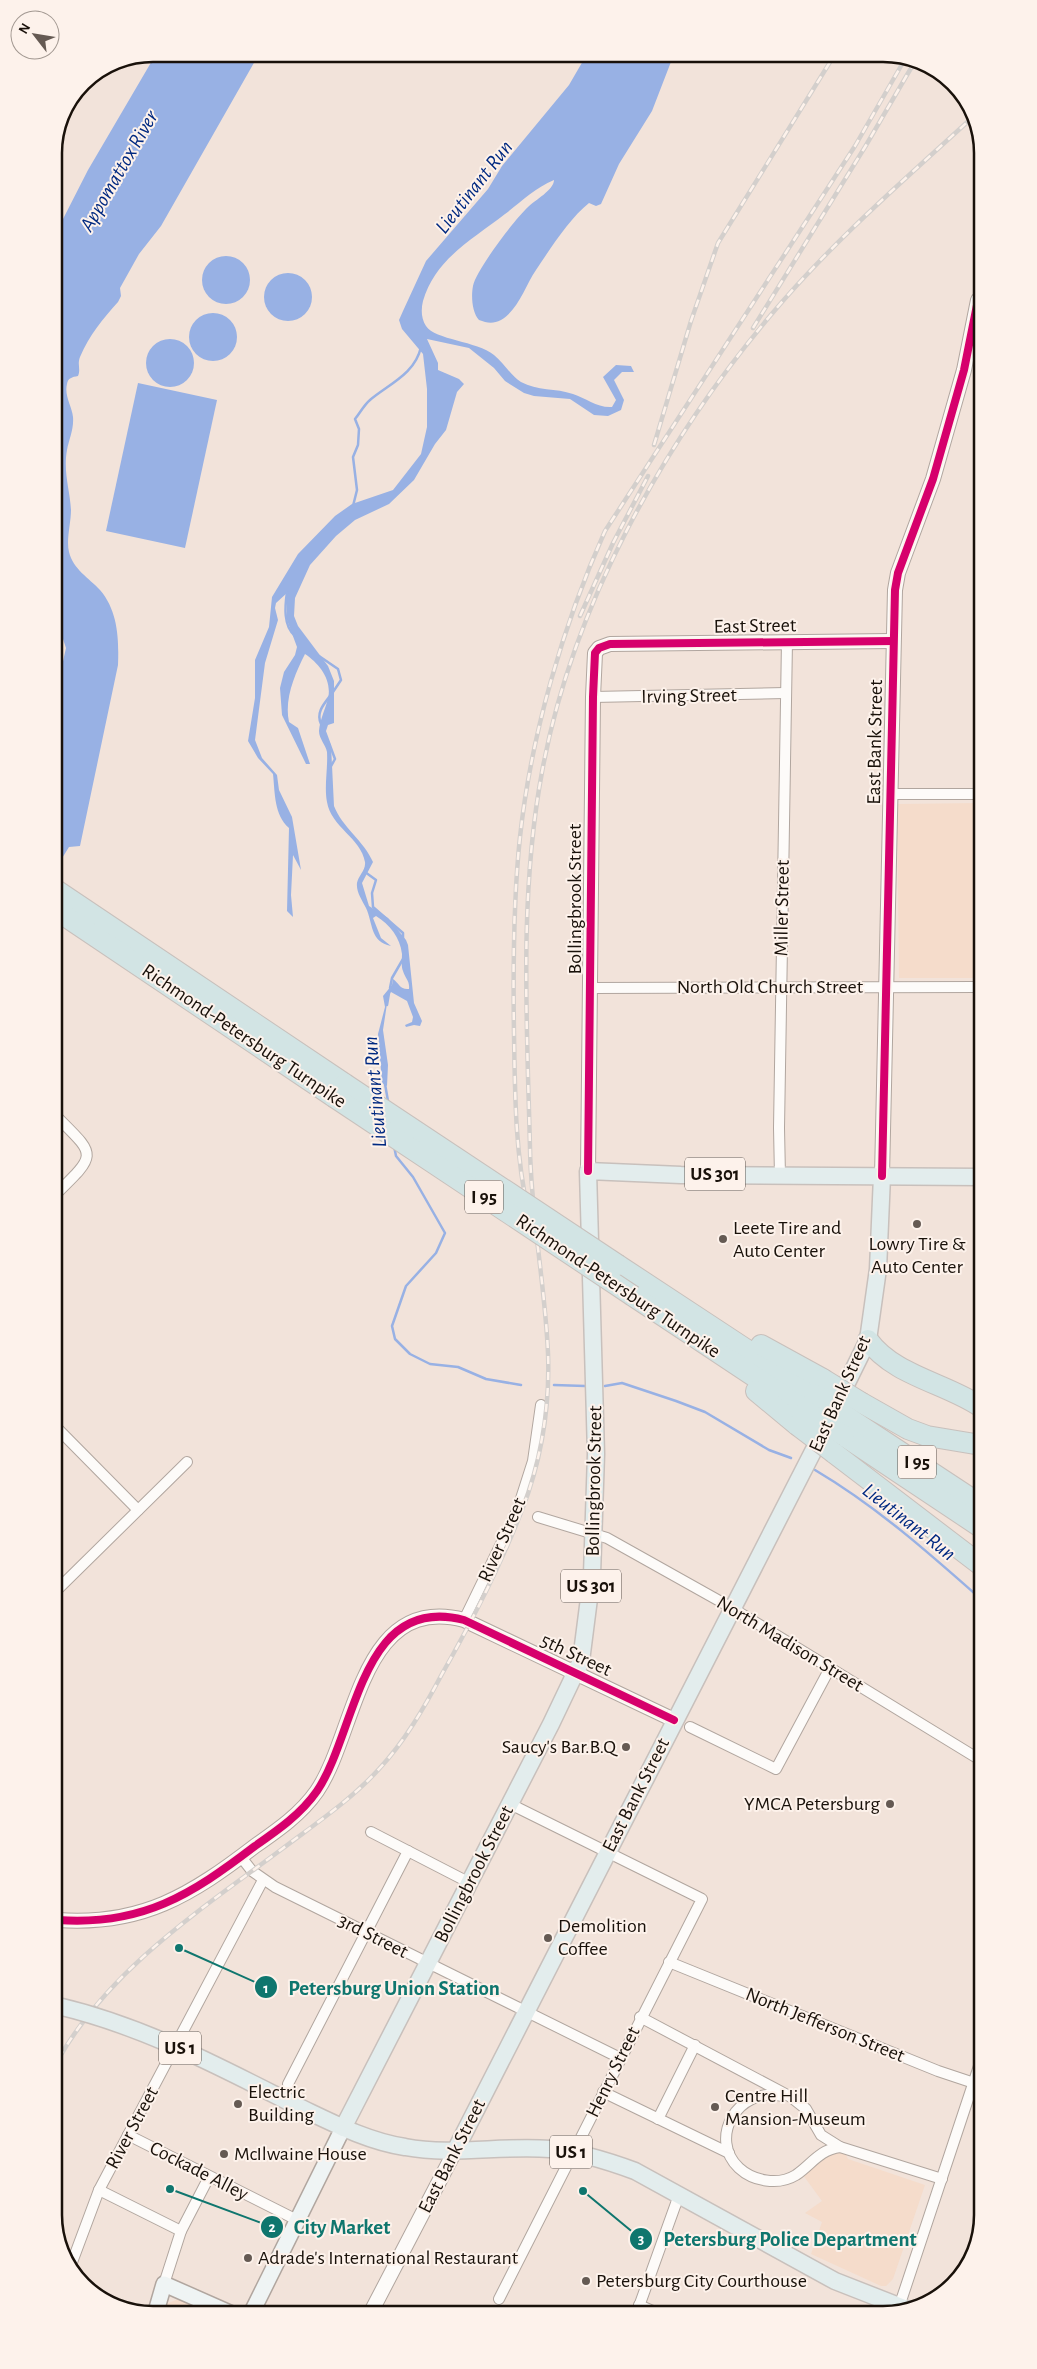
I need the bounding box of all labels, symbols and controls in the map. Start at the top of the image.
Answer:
north arrow [10,10,60,60]
text: N [16,21,33,37]
water label: Appomattox River [76,106,163,236]
water label: Lieutinant Run [431,137,517,237]
street label: East Street [714,615,797,637]
street label: East Bank Street [864,679,886,805]
street label: Irving Street [641,685,738,707]
street label: Bollingbrook Street [565,823,585,974]
street label: Miller Street [771,859,793,956]
street label: Richmond-Petersburg Turnpike [138,960,350,1112]
street label: North Old Church Street [677,977,864,997]
water label: Lieutinant Run [360,1036,390,1148]
road number: US 301 [685,1158,745,1190]
road number: I 95 [465,1180,503,1214]
street label: Richmond-Petersburg Turnpike [512,1210,724,1362]
place label: Leete Tire and Auto Center [733,1218,841,1261]
marker: Lowry Tire & Auto Center [911,1218,923,1230]
marker: Leete Tire and Auto Center [717,1233,729,1245]
place label: Lowry Tire & Auto Center [868,1234,966,1277]
street label: East Bank Street [805,1332,875,1455]
street label: Bollingbrook Street [583,1405,605,1557]
road number: I 95 [898,1445,936,1478]
water label: Lieutinant Run [859,1479,959,1565]
street label: River Street [475,1494,530,1585]
road number: US 301 [561,1570,621,1602]
street label: North Madison Street [713,1592,867,1696]
street label: 5th Street [538,1630,615,1680]
street label: East Bank Street [599,1734,674,1855]
place label: Saucy's Bar.B.Q [502,1737,618,1757]
marker: Saucy's Bar.B.Q [620,1741,632,1753]
place label: YMCA Petersburg [744,1794,880,1814]
marker: YMCA Petersburg [884,1798,896,1810]
street label: Bollingbrook Street [431,1802,517,1946]
street label: 3rd Street [335,1910,412,1962]
place label: Demolition Coffee [558,1916,647,1959]
marker: Demolition Coffee [542,1932,554,1944]
callout: Petersburg Union Station [253,1969,510,2005]
text: Petersburg Union Station [288,1978,500,1999]
text: 1 [263,1981,269,1996]
street label: North Jefferson Street [743,1984,908,2066]
street label: Henry Street [582,2023,644,2121]
road number: US 1 [159,2032,201,2064]
place label: Electric Building [248,2082,314,2125]
street label: River Street [102,2083,162,2173]
place label: Centre Hill Mansion-Museum [725,2086,866,2129]
street label: East Bank Street [415,2095,490,2216]
marker: Electric Building [232,2098,244,2110]
marker: Centre Hill Mansion-Museum [709,2101,721,2113]
road number: US 1 [550,2136,592,2168]
street label: Cockade Alley [147,2138,252,2205]
place label: McIlwaine House [234,2144,367,2164]
marker: McIlwaine House [218,2148,230,2160]
callout: City Market [259,2209,401,2245]
text: City Market [294,2217,390,2238]
text: 2 [268,2220,276,2235]
callout: Petersburg Police Department [629,2221,927,2257]
text: Petersburg Police Department [663,2229,917,2250]
text: 3 [638,2232,644,2247]
place label: Adrade's International Restaurant [258,2248,519,2268]
marker: Adrade's International Restaurant [242,2252,254,2264]
place label: Petersburg City Courthouse [596,2271,807,2291]
marker: Petersburg City Courthouse [580,2275,592,2287]

